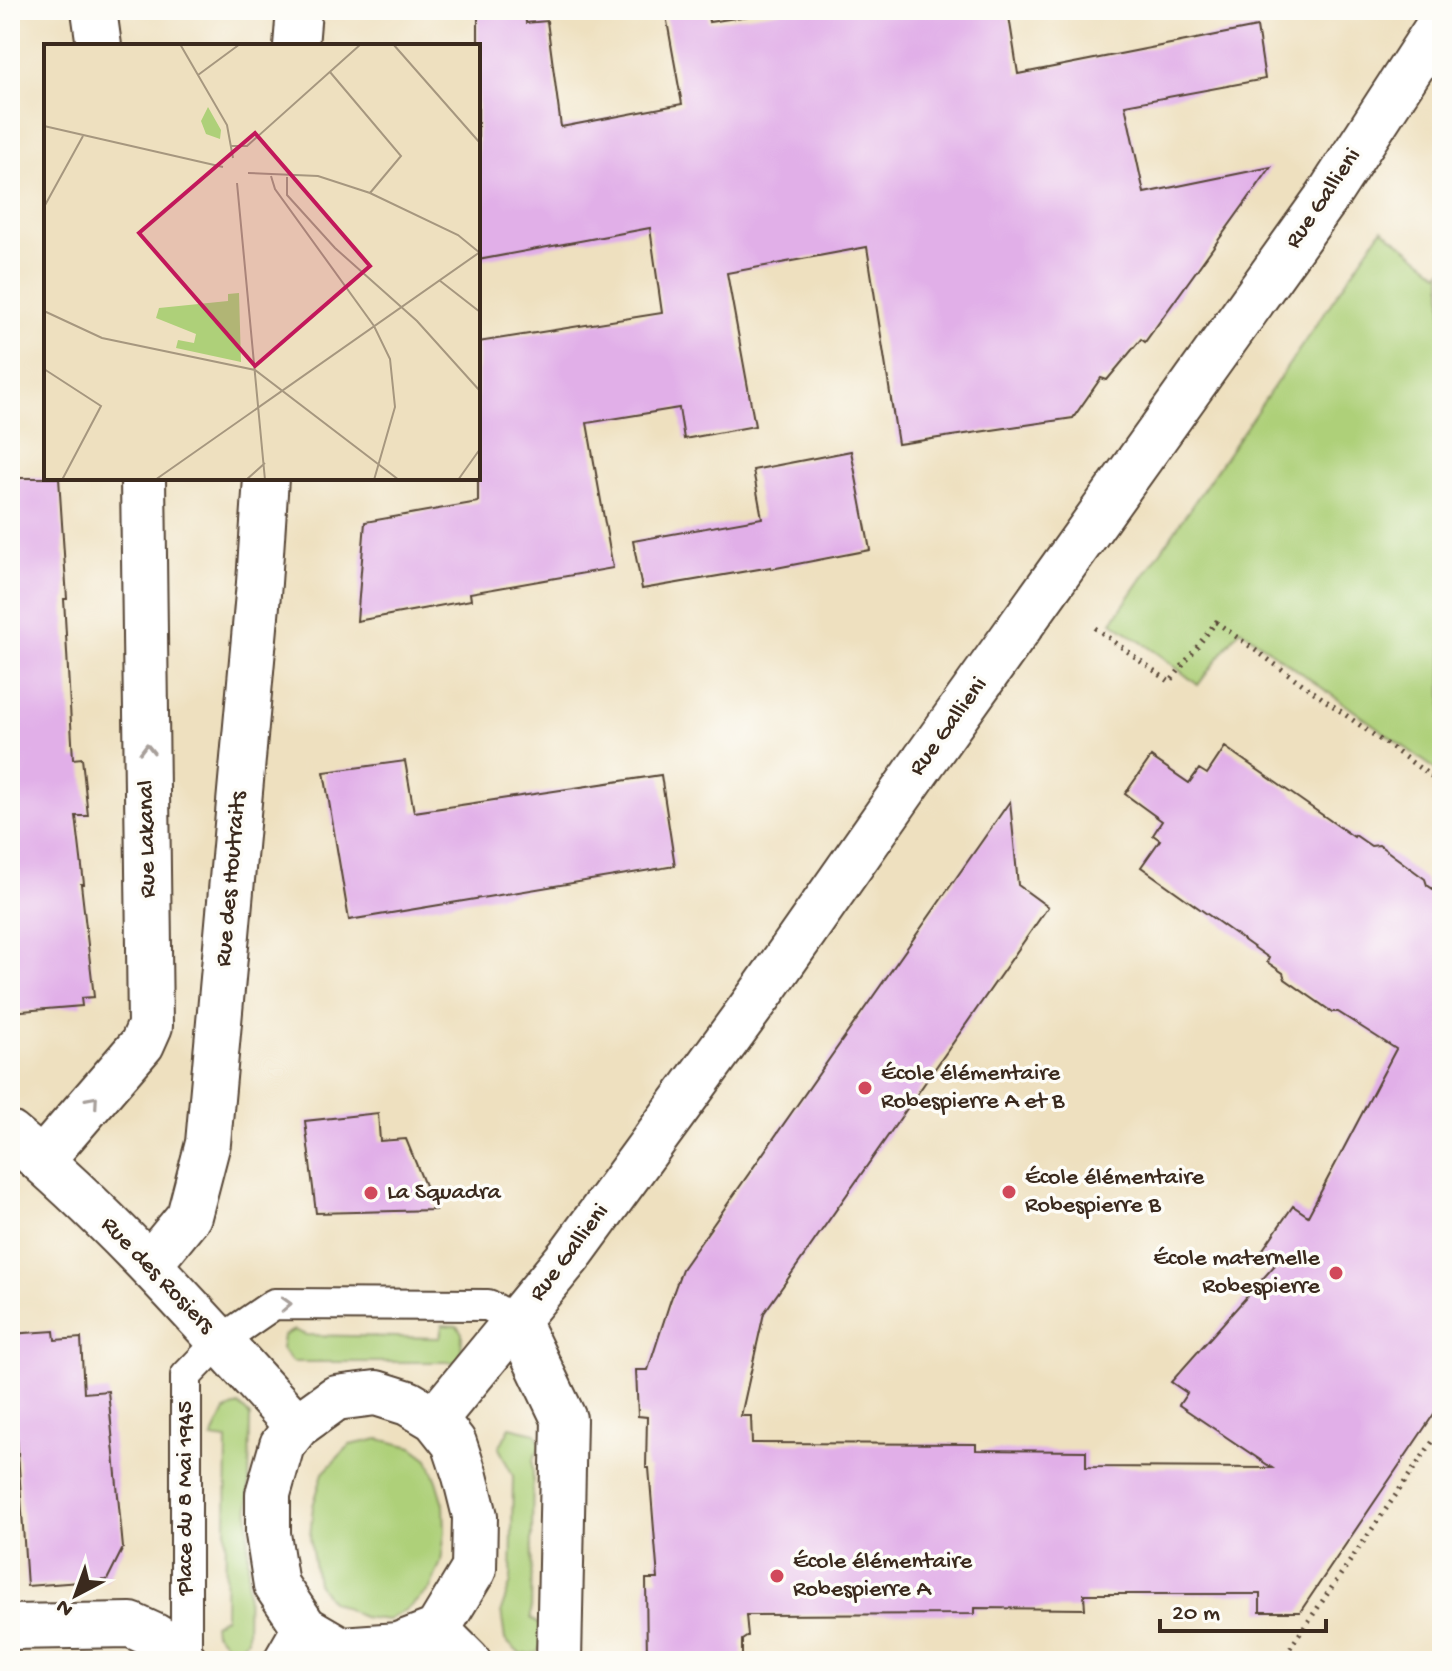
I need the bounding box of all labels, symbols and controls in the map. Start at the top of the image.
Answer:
inset map [44,44,480,480]
street label: Rue Gallieni [1280,143,1368,255]
street label: Rue Gallieni [903,672,995,782]
one-way arrow [138,742,156,755]
street label: Rue Lakanal [132,780,164,898]
street label: Rue des Houtraits [210,789,254,968]
place label: École élémentaire Robespierre A et B [881,1060,1065,1117]
marker: École élémentaire Robespierre A et B [856,1079,874,1097]
one-way arrow [83,1096,98,1111]
place label: École élémentaire Robespierre B [1025,1164,1205,1221]
place label: La Squadra [387,1179,501,1208]
marker: École élémentaire Robespierre B [1000,1183,1018,1201]
marker: La Squadra [362,1184,380,1202]
street label: Rue Gallieni [524,1198,616,1308]
street label: Rue des Rosiers [94,1211,221,1341]
place label: École maternelle Robespierre [1153,1245,1321,1302]
marker: École maternelle Robespierre [1327,1264,1345,1282]
one-way arrow [281,1296,293,1313]
street label: Place du 8 Mai 1945 [172,1401,201,1596]
place label: École élémentaire Robespierre A [793,1548,973,1605]
north arrow [36,1555,116,1635]
marker: École élémentaire Robespierre A [768,1567,786,1585]
scale bar [1160,1583,1326,1633]
text: N [52,1593,79,1622]
text: 20 m [1172,1600,1220,1629]

